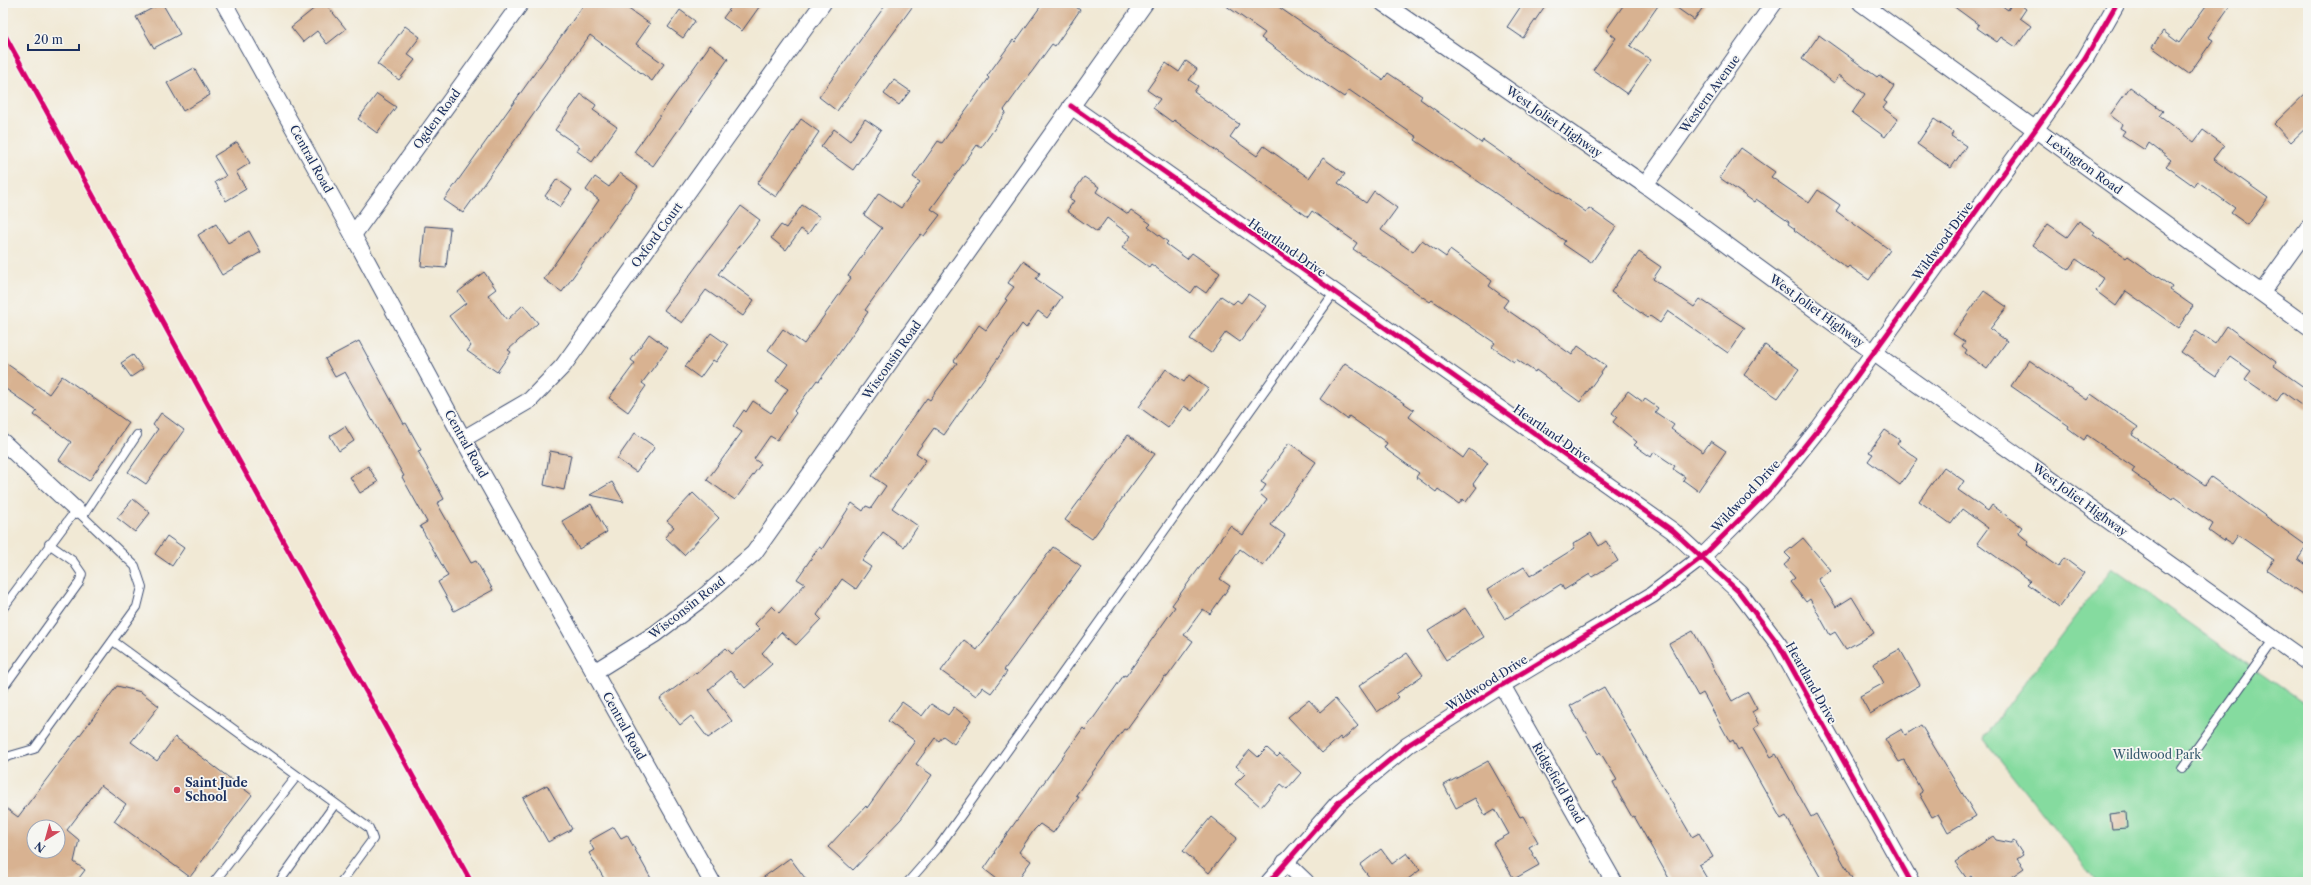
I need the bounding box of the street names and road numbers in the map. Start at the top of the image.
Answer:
street label: Western Avenue [1676,51,1743,136]
street label: West Joliet Highway [1502,82,1606,161]
street label: Ogden Road [410,85,464,152]
street label: Central Road [287,122,337,196]
street label: Lexington Road [2043,132,2126,198]
street label: Wildwood Drive [1908,198,1976,284]
street label: Oxford Court [628,199,686,270]
street label: Heartland Drive [1246,215,1329,280]
street label: West Joliet Highway [1766,270,1868,350]
street label: Wisconsin Road [858,317,925,403]
street label: Heartland Drive [1511,401,1594,466]
street label: Central Road [442,407,492,481]
street label: Wildwood Drive [1708,456,1783,536]
street label: West Joliet Highway [2029,459,2131,539]
street label: Wisconsin Road [645,573,728,643]
street label: Heartland Drive [1783,639,1840,727]
street label: Wildwood Drive [1442,651,1531,714]
street label: Central Road [600,689,650,763]
street label: Ridgefield Road [1529,740,1588,826]

